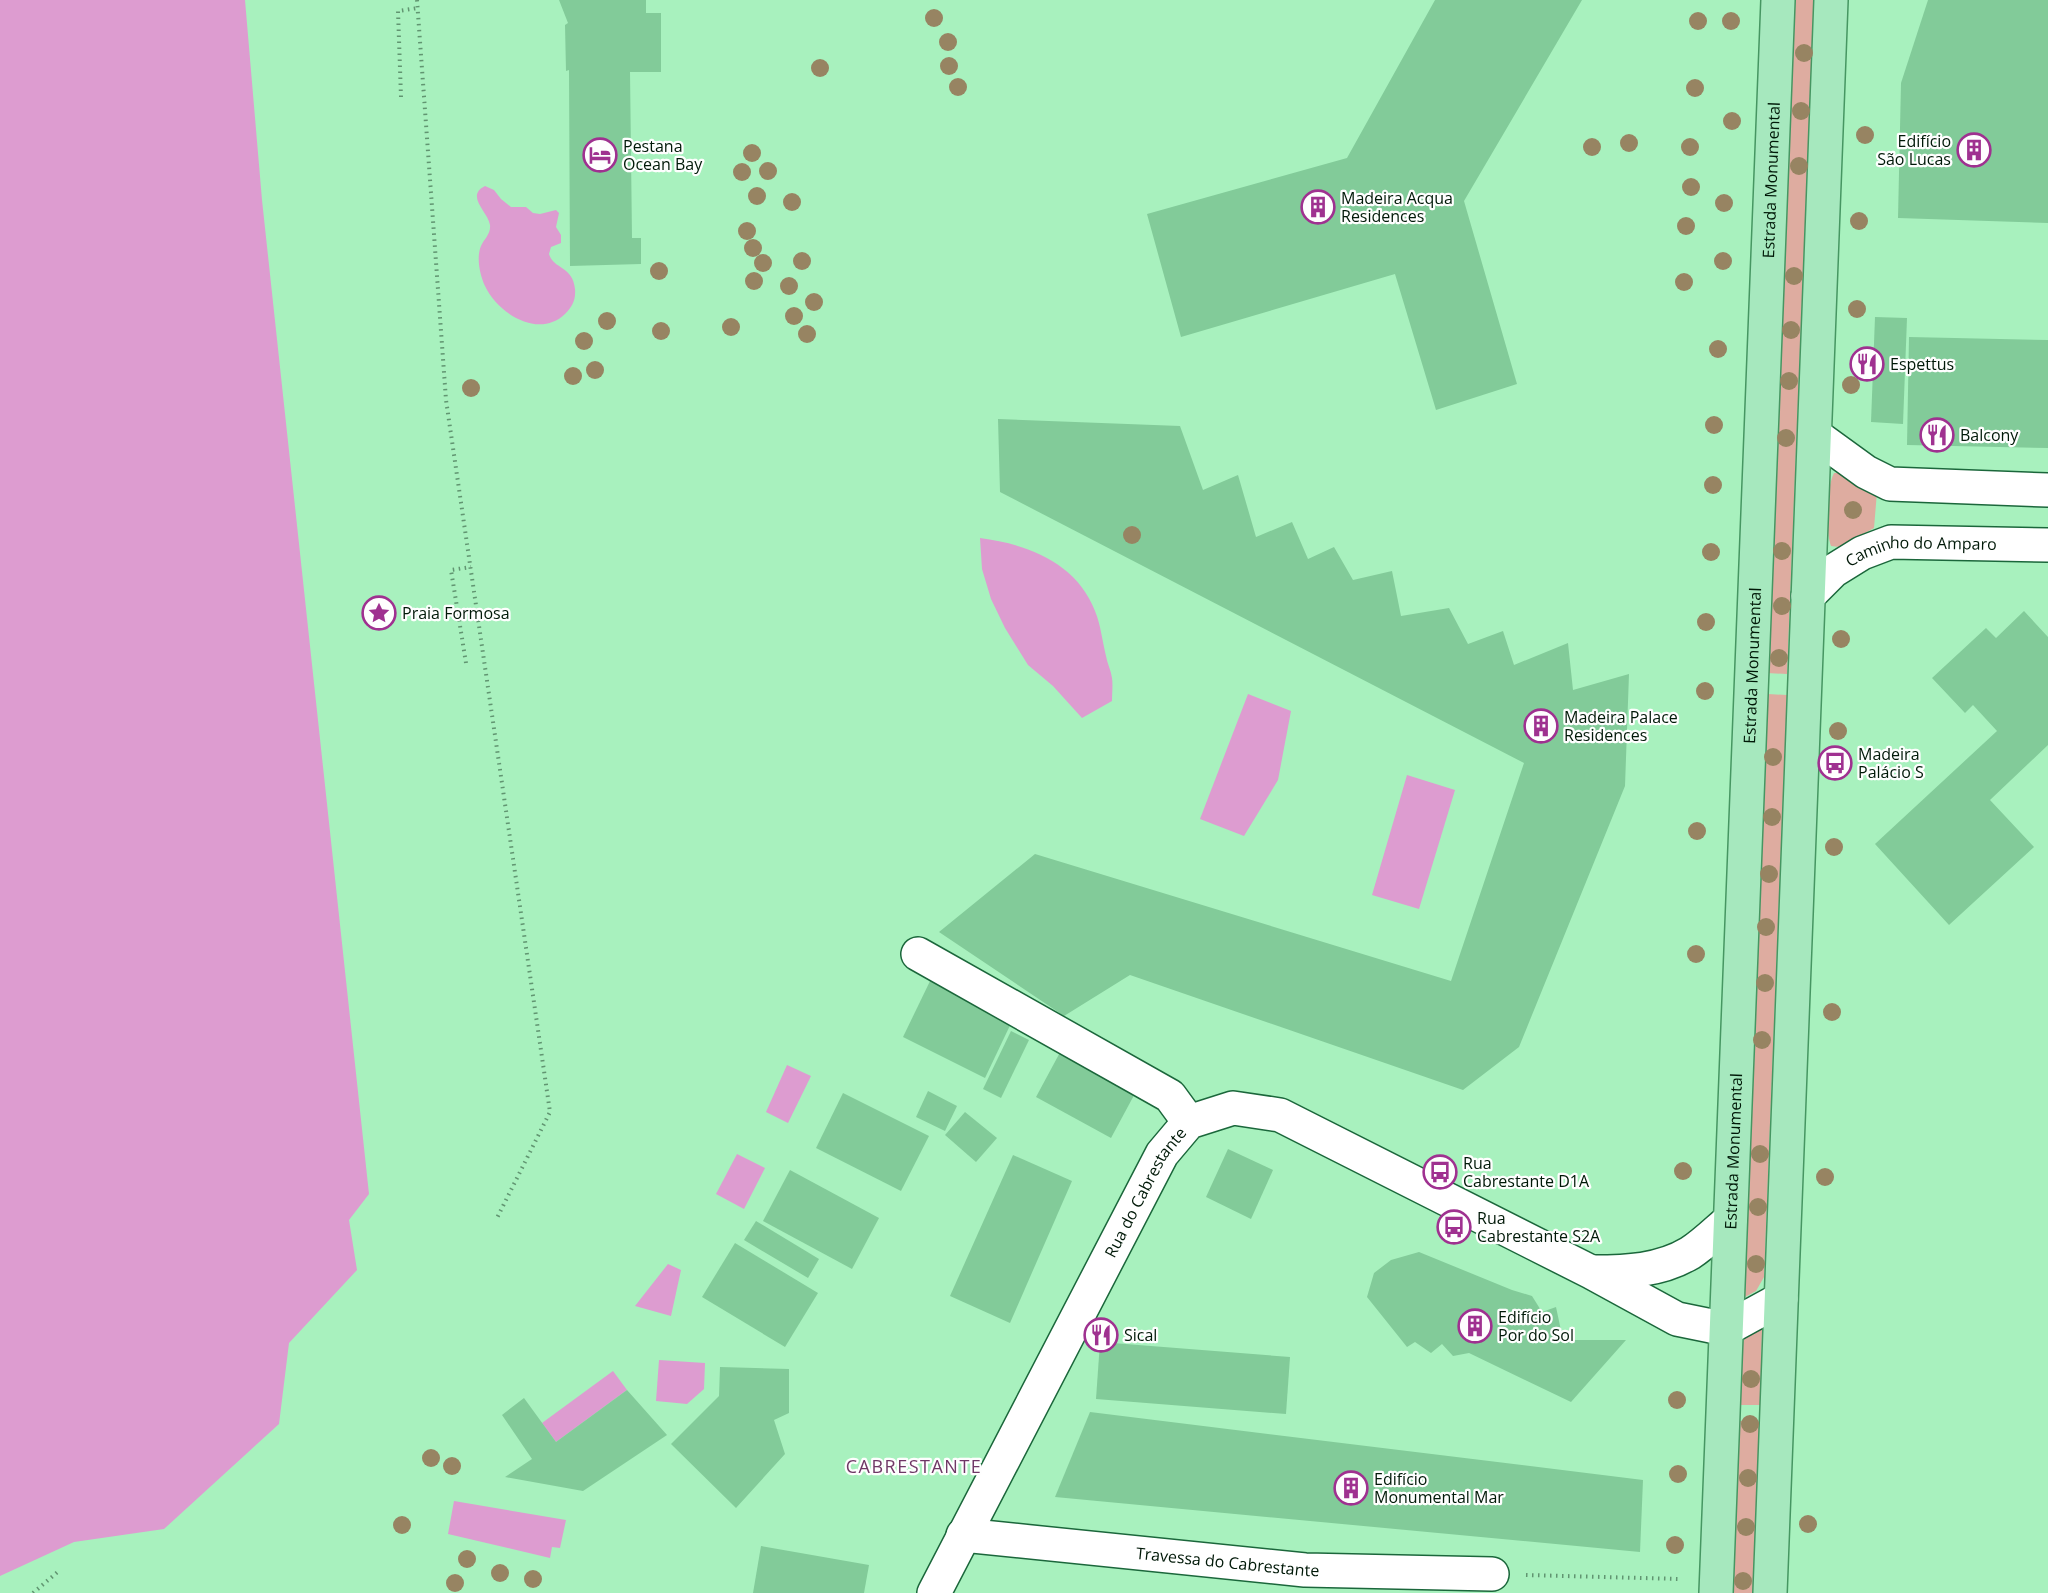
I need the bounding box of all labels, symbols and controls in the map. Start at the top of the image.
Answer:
street label: Estrada Monumental [1757,102,1785,259]
place label: Edifício São Lucas [1877,130,1951,170]
building icon: Edifício São Lucas [1956,132,1992,168]
place label: Pestana Ocean Bay [623,135,703,175]
hotel icon: Pestana Ocean Bay [582,137,618,173]
place label: Madeira Acqua Residences [1341,187,1453,227]
building icon: Madeira Acqua Residences [1300,189,1336,225]
restaurant icon: Espettus [1849,346,1885,382]
place label: Espettus [1890,353,1954,375]
restaurant icon: Balcony [1919,417,1955,453]
place label: Balcony [1960,424,2019,446]
street label: Caminho do Amparo [1841,531,1997,572]
street label: Estrada Monumental [1738,587,1766,744]
place icon: Praia Formosa [361,595,397,631]
place label: Praia Formosa [402,602,510,624]
place label: Madeira Palace Residences [1564,706,1678,746]
building icon: Madeira Palace Residences [1523,708,1559,744]
place label: Madeira Palácio S [1858,743,1924,783]
bus stop icon: Madeira Palácio S [1817,745,1853,781]
street label: Estrada Monumental [1719,1073,1747,1230]
street label: Rua do Cabrestante [1099,1122,1191,1261]
place label: Rua Cabrestante D1A [1463,1152,1590,1192]
bus stop icon: Rua Cabrestante D1A [1422,1154,1458,1190]
place label: Rua Cabrestante S2A [1477,1207,1601,1247]
bus stop icon: Rua Cabrestante S2A [1436,1209,1472,1245]
place label: Edifício Por do Sol [1498,1306,1574,1346]
building icon: Edifício Por do Sol [1457,1308,1493,1344]
restaurant icon: Sical [1083,1317,1119,1353]
place label: Sical [1124,1324,1157,1346]
district label: CABRESTANTE [846,1454,982,1478]
place label: Edifício Monumental Mar [1374,1468,1504,1508]
building icon: Edifício Monumental Mar [1333,1470,1369,1506]
street label: Travessa do Cabrestante [1135,1542,1320,1581]

